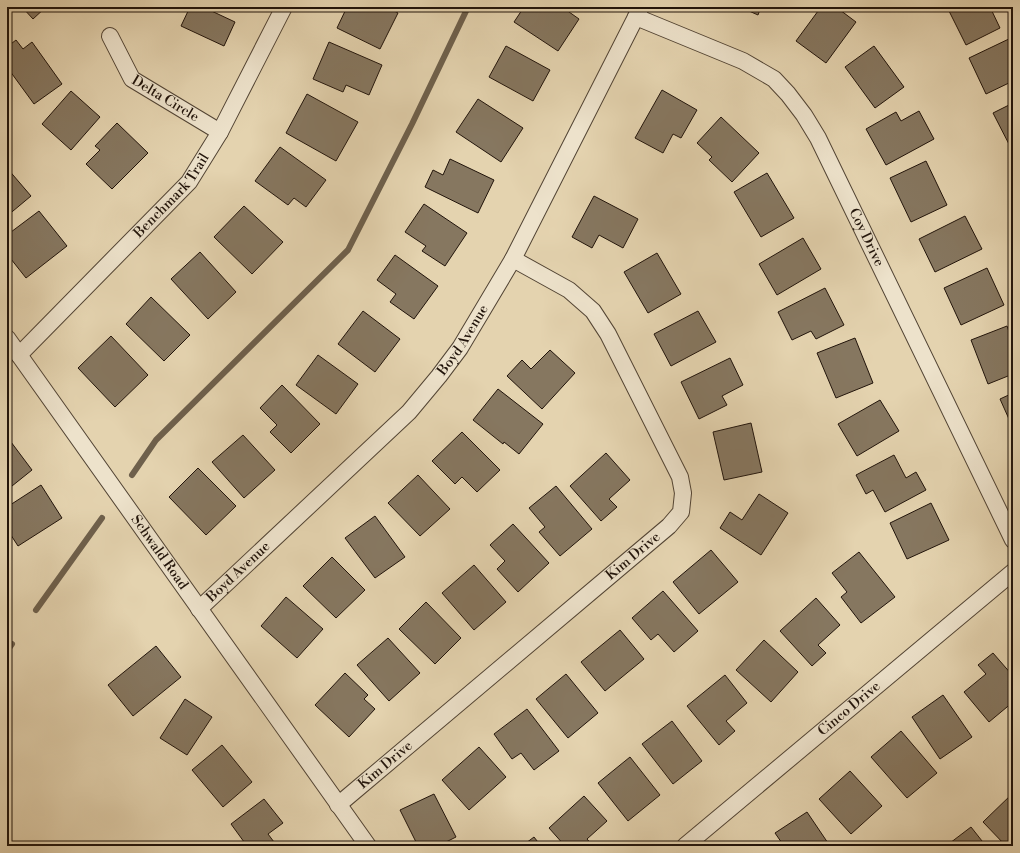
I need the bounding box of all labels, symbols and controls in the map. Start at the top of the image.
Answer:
street label: Delta Circle [128,72,202,126]
street label: Benchmark Trail [129,150,214,243]
street label: Coy Drive [845,205,888,270]
street label: Boyd Avenue [433,302,493,380]
street label: Schwald Road [127,511,192,593]
street label: Kim Drive [602,528,664,584]
street label: Boyd Avenue [202,538,274,607]
street label: Cinco Drive [814,677,884,740]
street label: Kim Drive [354,737,416,793]

